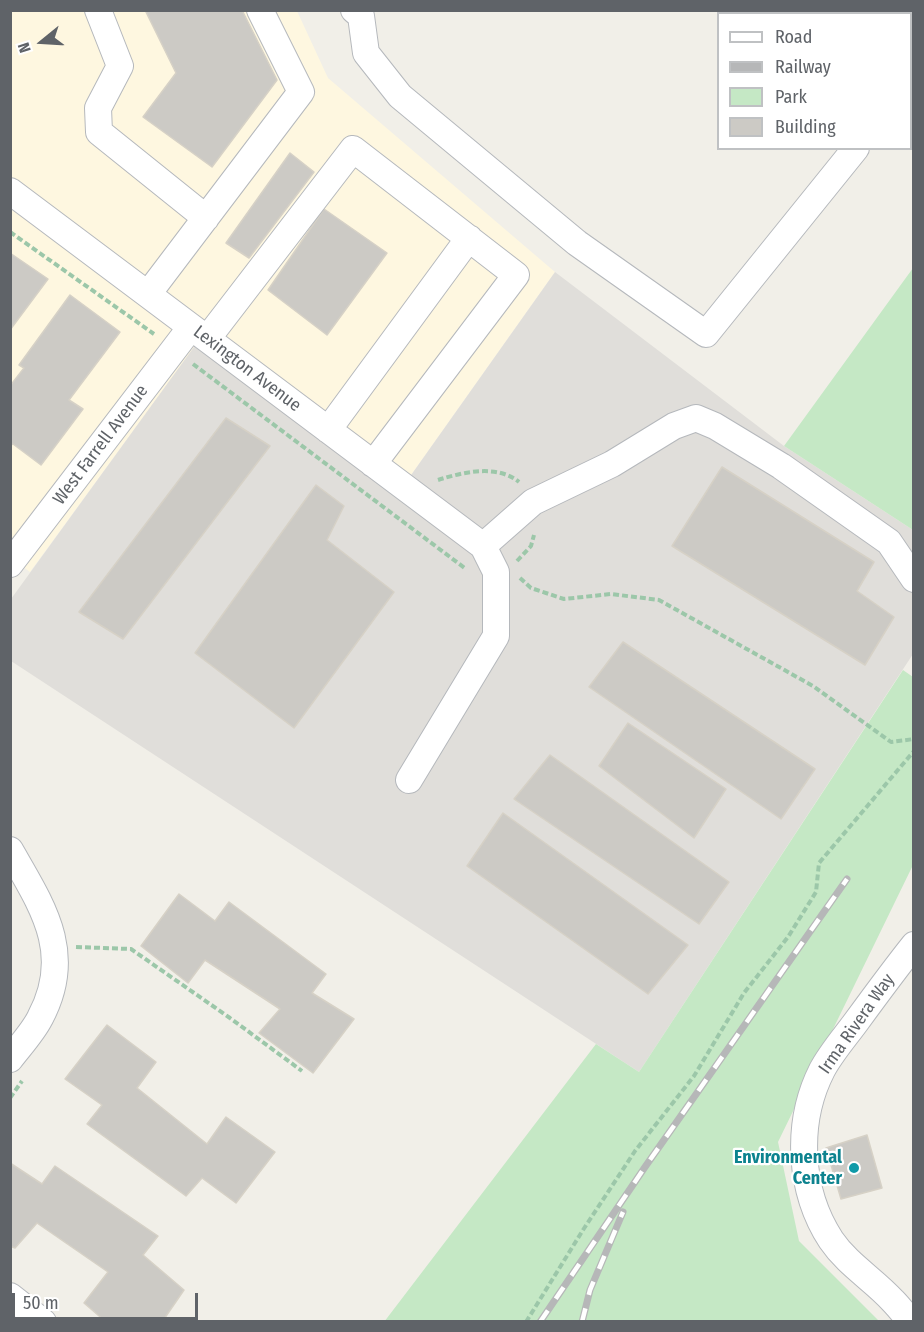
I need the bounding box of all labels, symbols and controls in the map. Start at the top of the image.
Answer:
north arrow [12,12,72,72]
legend [717,12,912,150]
text: Road [775,26,812,48]
text: N [14,40,35,55]
text: Railway [775,56,831,78]
text: Park [775,86,807,108]
text: Building [775,116,836,138]
street label: Lexington Avenue [189,321,305,417]
street label: West Farrell Avenue [49,381,153,509]
street label: Irma Rivera Way [814,970,900,1078]
place label: Environmental Center [734,1147,842,1190]
marker: Environmental Center [847,1161,861,1175]
scale bar [15,1281,201,1319]
text: 50 m [23,1292,59,1314]

